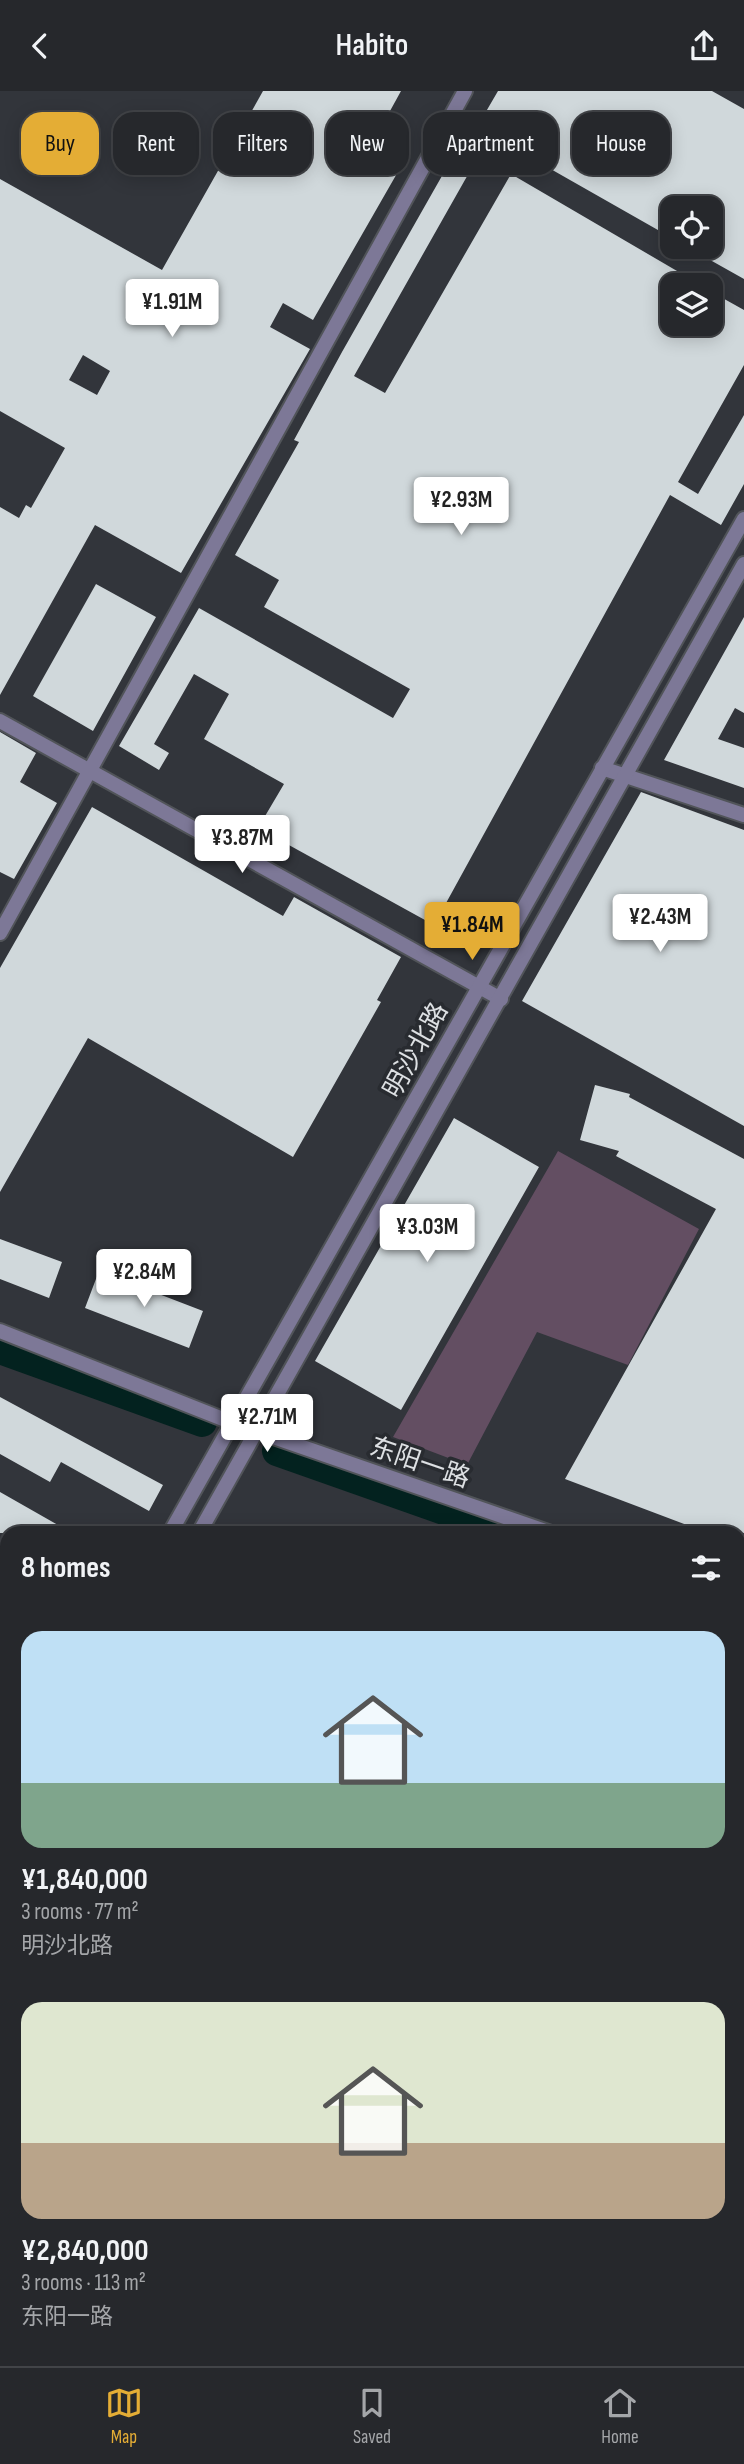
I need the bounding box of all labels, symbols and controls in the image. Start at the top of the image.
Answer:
text: Habito [335,26,409,65]
icon: back [21,27,59,65]
icon: share [685,27,723,65]
chip: Buy [21,112,99,175]
chip: Rent [113,112,199,175]
chip: Filters [213,112,312,175]
chip: New [326,112,409,175]
chip: Apartment [423,112,558,175]
chip: House [572,112,670,175]
map controls [660,196,723,336]
button: locate [660,196,723,259]
button: layers [660,273,723,336]
pin: ¥1.91M [115,279,229,339]
text: ¥1.91M [142,288,202,316]
pin: ¥2.93M [404,477,518,537]
text: ¥2.93M [430,486,492,514]
pin: ¥3.87M [185,815,299,875]
text: ¥3.87M [211,824,273,852]
pin: ¥2.43M [603,895,717,954]
pin: ¥1.84M [415,903,529,962]
text: ¥2.43M [629,903,691,931]
text: ¥1.84M [441,911,503,939]
street label: 明沙北路 [378,998,455,1104]
pin: ¥3.03M [370,1205,484,1264]
text: ¥3.03M [396,1213,458,1241]
pin: ¥2.84M [87,1249,201,1309]
text: ¥2.84M [112,1258,176,1286]
pin: ¥2.71M [210,1395,324,1454]
text: ¥2.71M [237,1403,297,1431]
street label: 东阳一路 [365,1432,474,1495]
icon: filters [687,1549,725,1587]
text: 8 homes [21,1550,110,1586]
icon: home [310,1677,436,1803]
text: ¥1,840,000 [21,1862,148,1898]
text: 3 rooms · 77 m² [21,1898,139,1926]
text: 明沙北路 [21,1932,113,1960]
icon: home [310,2048,436,2174]
text: ¥2,840,000 [21,2233,148,2269]
text: 3 rooms · 113 m² [21,2269,146,2297]
text: 东阳一路 [21,2303,113,2331]
tab: Map [105,2384,143,2449]
tab: Saved [353,2384,391,2449]
tab: Home [601,2384,639,2449]

